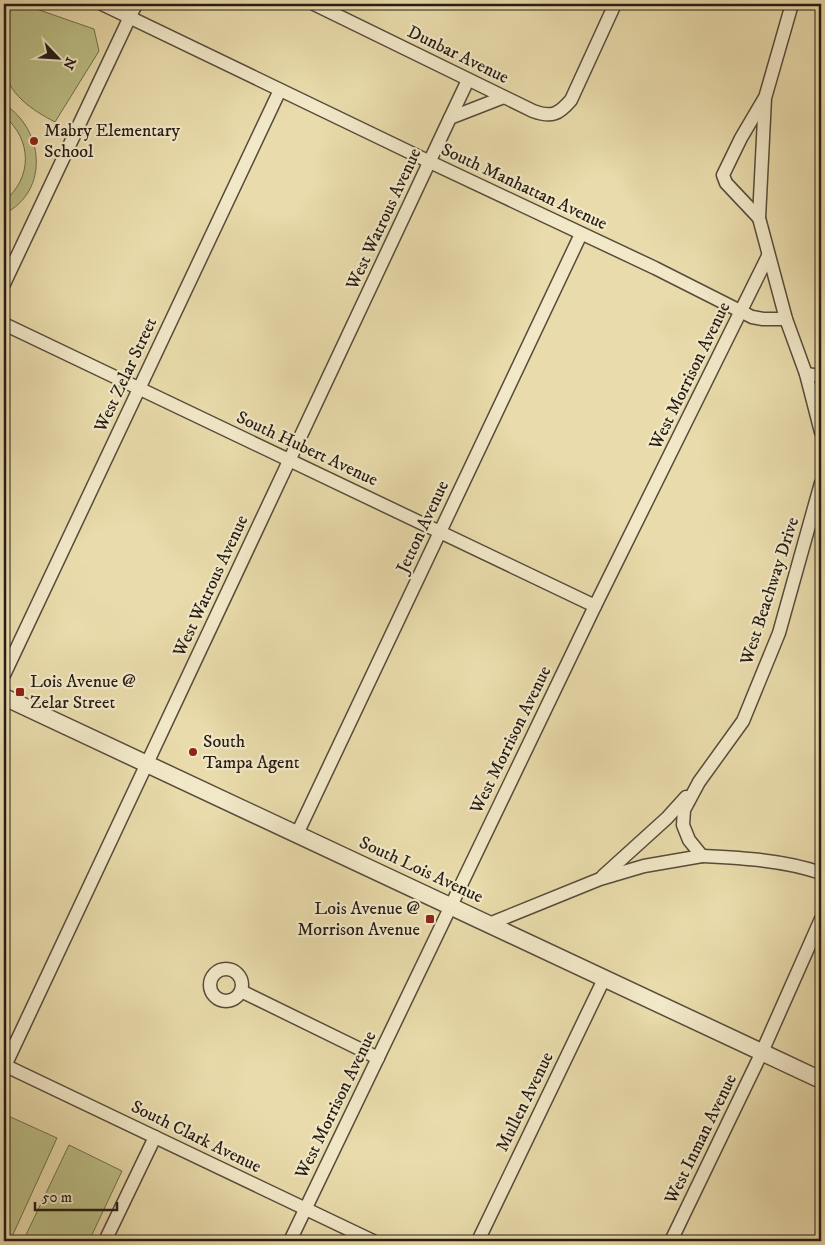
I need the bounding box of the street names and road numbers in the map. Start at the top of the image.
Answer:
street label: Dunbar Avenue [404,21,512,89]
street label: South Manhattan Avenue [437,139,611,235]
street label: West Watrous Avenue [341,145,426,294]
street label: West Morrison Avenue [644,299,735,454]
street label: West Zelar Street [89,314,162,437]
street label: South Hubert Avenue [233,407,381,491]
street label: Jetton Avenue [391,477,454,579]
street label: West Watrous Avenue [168,512,253,661]
street label: West Beachway Drive [735,514,804,668]
street label: West Morrison Avenue [465,663,556,818]
street label: South Lois Avenue [356,832,486,908]
street label: West Morrison Avenue [290,1028,381,1183]
street label: Mullen Avenue [491,1049,559,1155]
street label: West Inman Avenue [660,1070,742,1208]
street label: South Clark Avenue [127,1096,265,1178]

